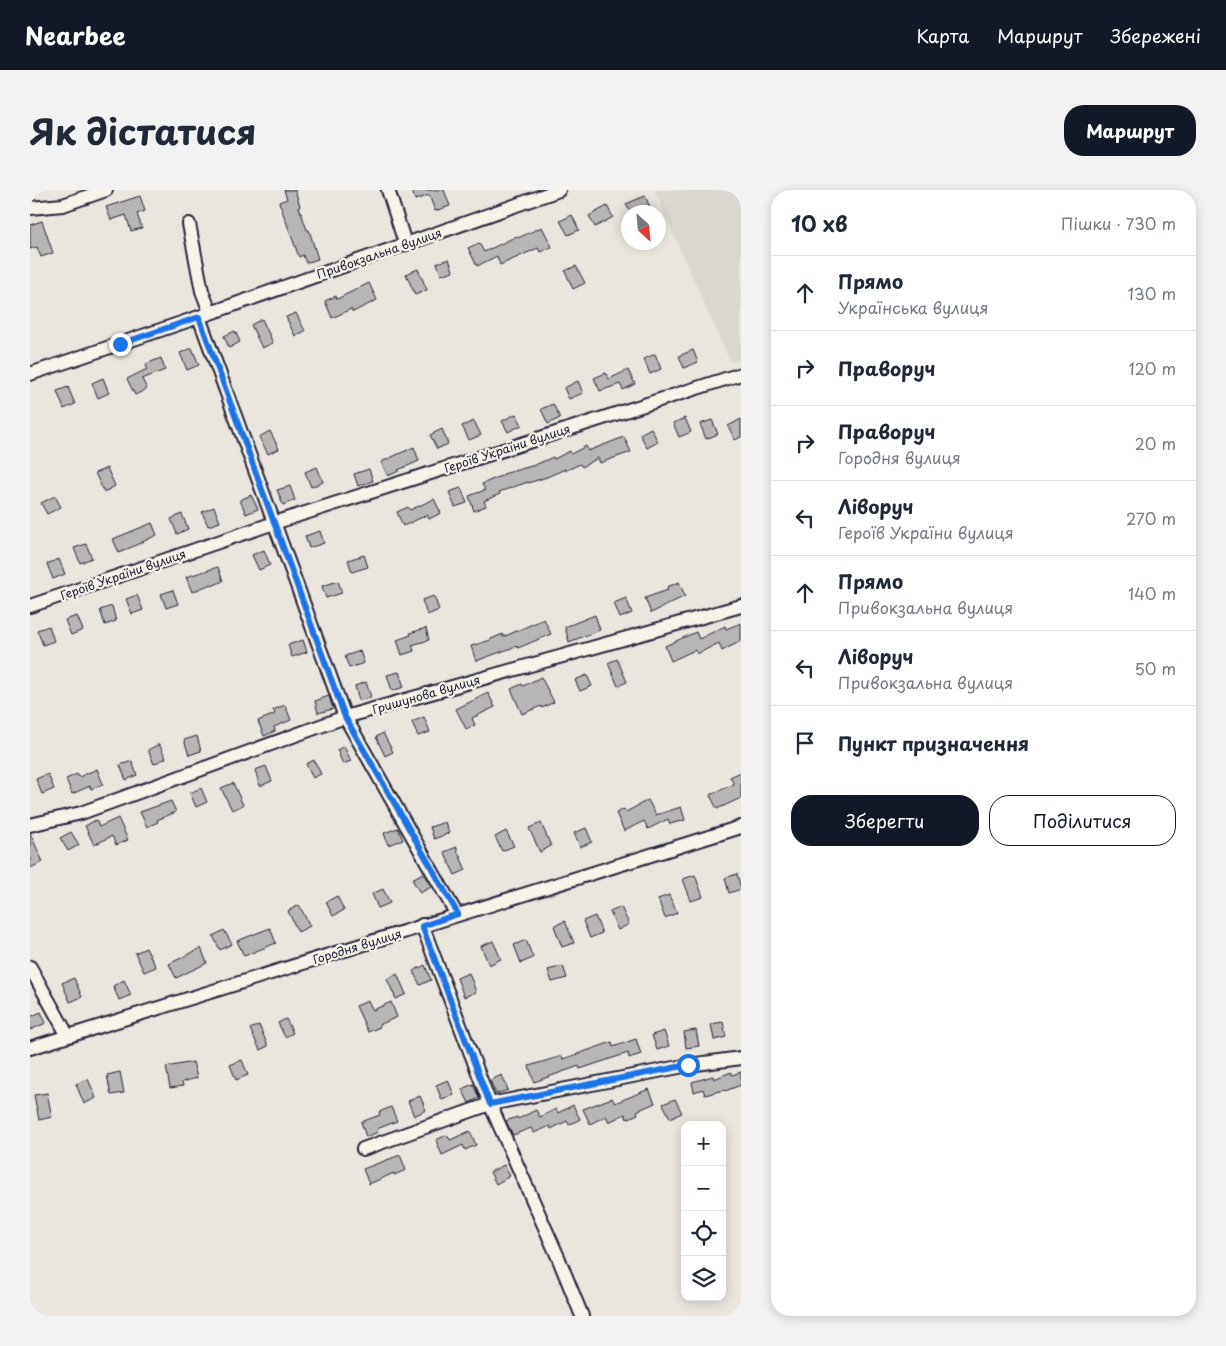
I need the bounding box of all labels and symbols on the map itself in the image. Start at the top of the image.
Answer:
north arrow [621,205,666,250]
street label: Привокзальна вулиця [314,223,444,283]
route end [109,333,132,356]
street label: Героїв України вулиця [442,419,572,477]
street label: Героїв України вулиця [58,544,188,604]
street label: Гришунова вулиця [370,670,482,718]
street label: Городня вулиця [310,924,404,968]
route start [677,1054,700,1077]

